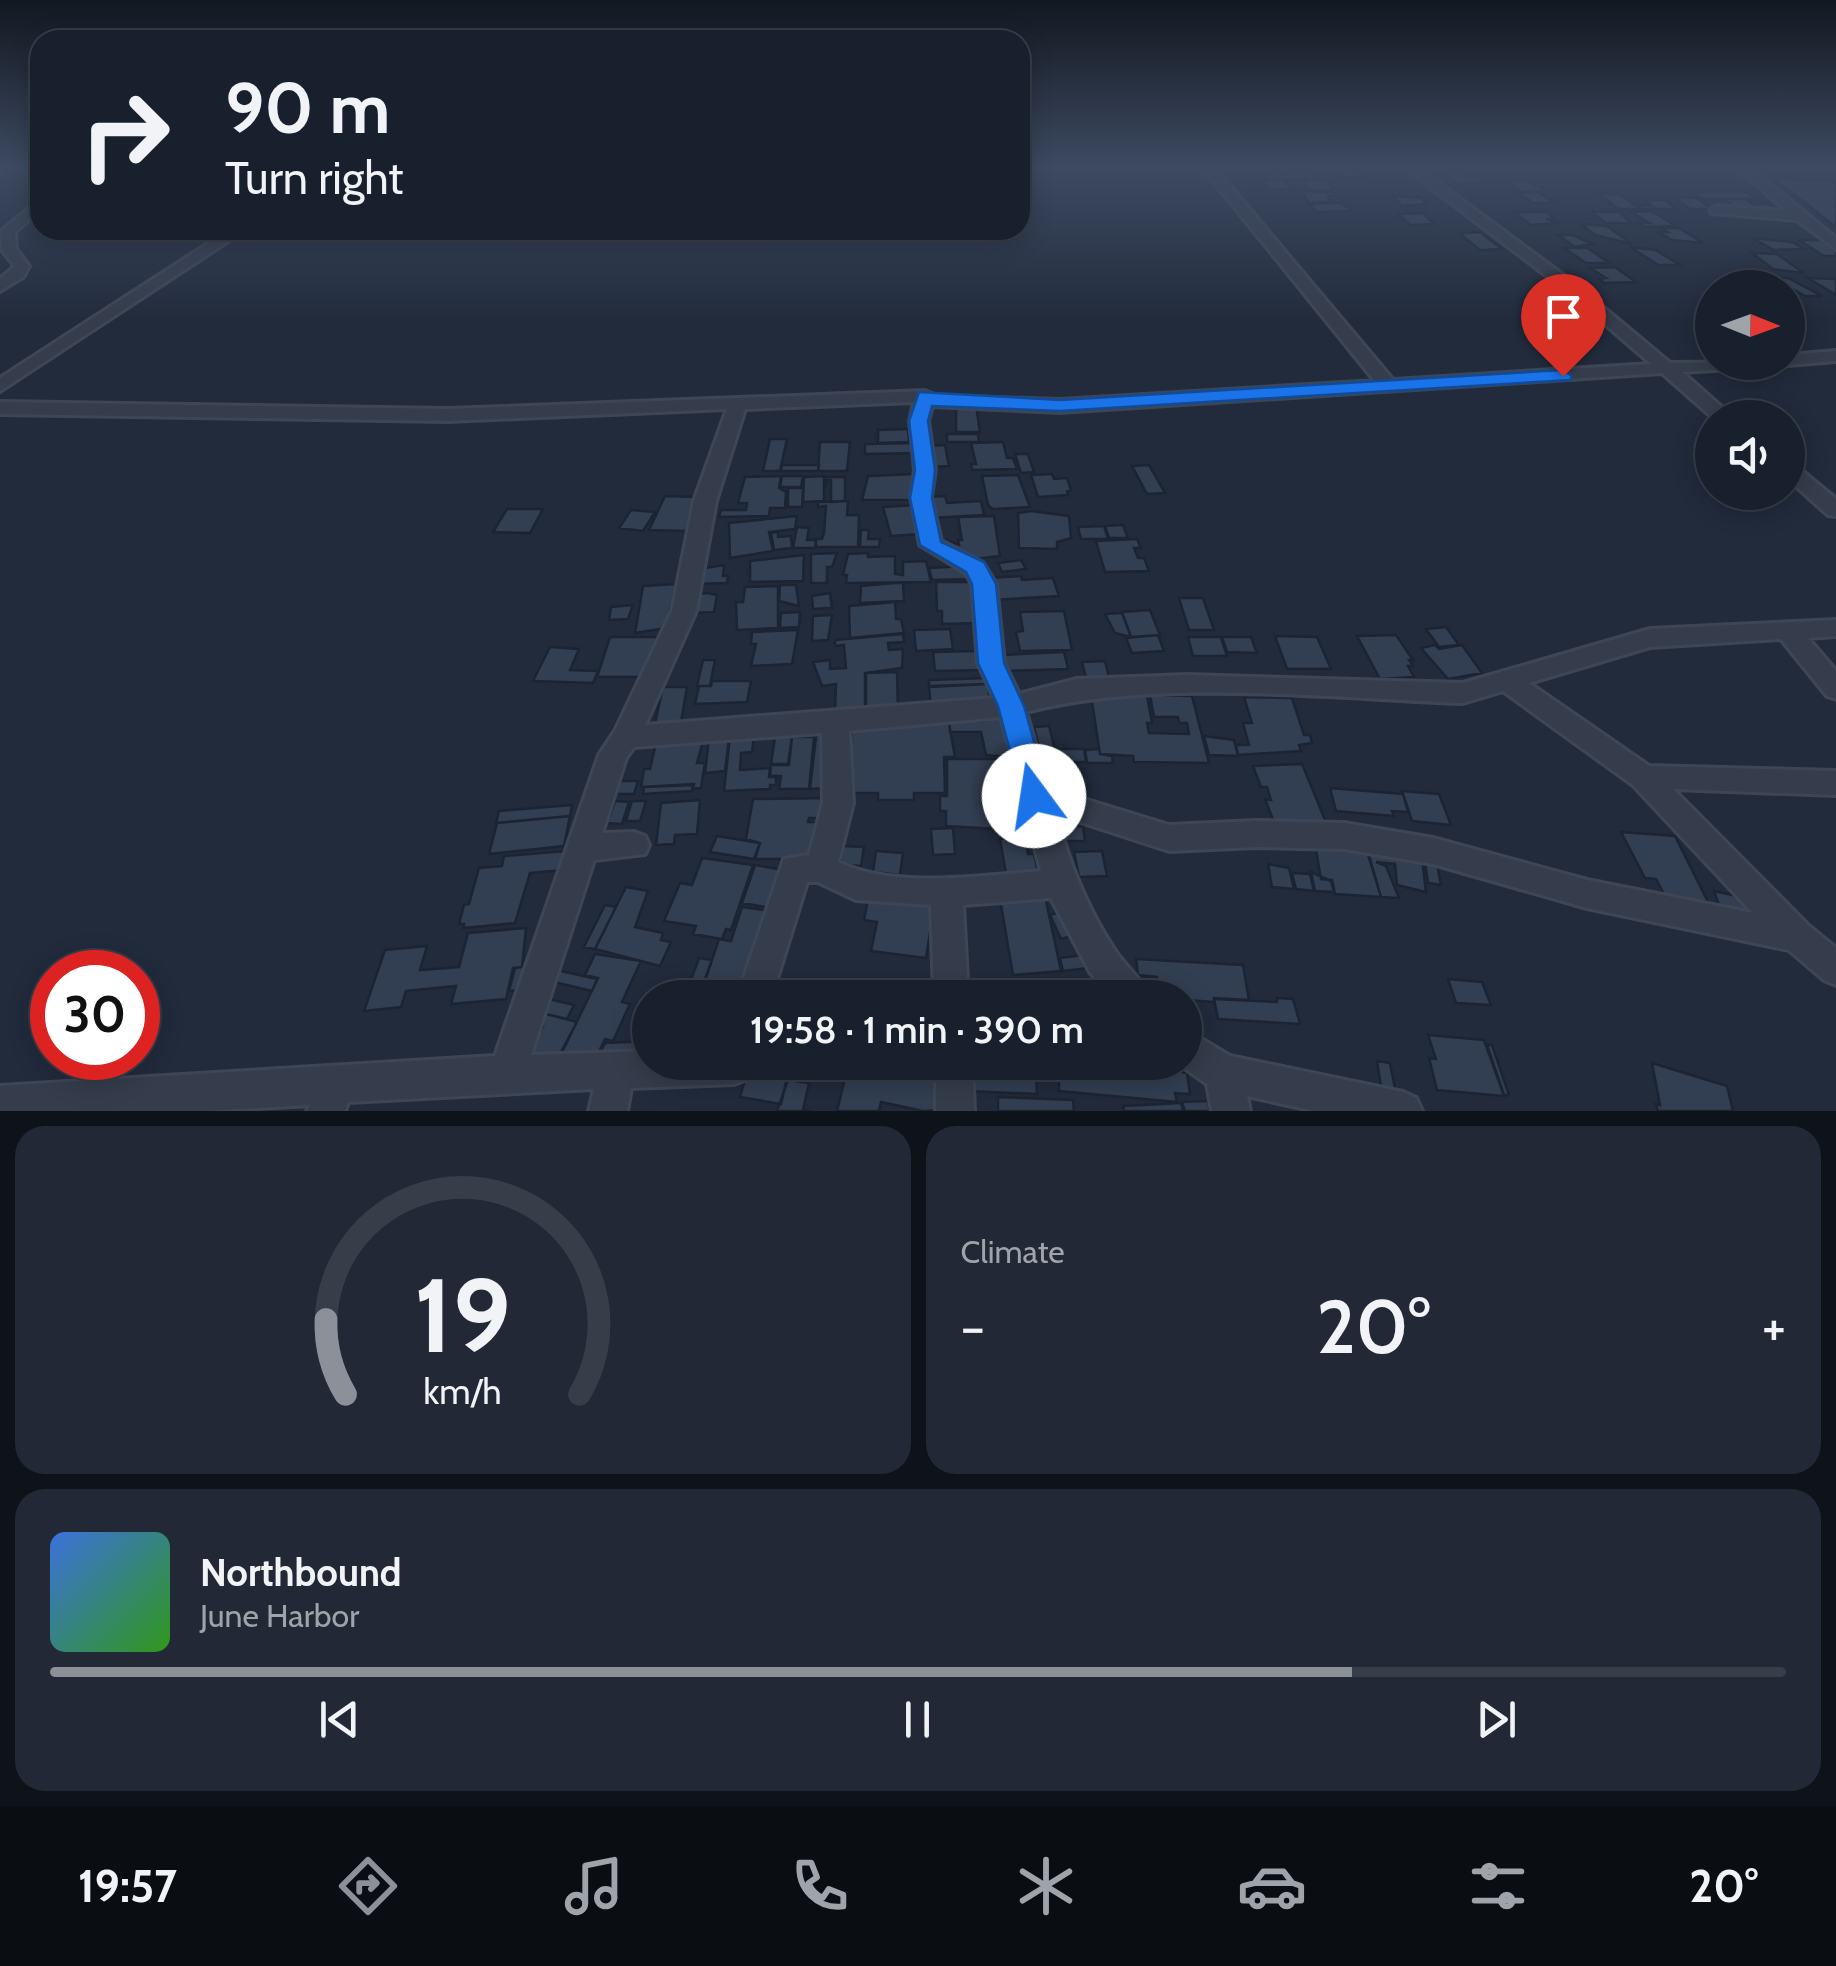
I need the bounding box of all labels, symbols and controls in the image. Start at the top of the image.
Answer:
text: 90 m [225,65,390,151]
icon: right [60,70,190,200]
text: Turn right [225,151,404,205]
north arrow [1695,270,1805,380]
map controls [1695,270,1805,510]
pin [1521,274,1606,377]
icon: arrive [1536,289,1591,344]
button: sound [1695,400,1805,510]
position arrow [982,744,1086,848]
speed limit sign: 30 [30,950,160,1080]
text: 19:58 · 1 min · 390 m [750,1006,1084,1053]
text: Climate [961,1232,1065,1271]
text: 19 [414,1252,511,1378]
text: 20° [1316,1281,1430,1372]
text: − [961,1293,985,1360]
text: + [1762,1293,1786,1360]
text: km/h [424,1370,502,1413]
text: Northbound [200,1549,402,1596]
text: June Harbor [200,1596,359,1635]
icon: previous [312,1692,367,1747]
icon: pause [890,1692,945,1747]
icon: next [1469,1692,1524,1747]
icon: directions [333,1851,403,1921]
icon: music [559,1851,629,1921]
icon: phone [785,1851,855,1921]
icon: climate [1011,1851,1081,1921]
icon: car [1237,1851,1307,1921]
icon: filters [1463,1851,1533,1921]
text: 19:57 [78,1859,177,1913]
text: 20° [1689,1859,1758,1913]

